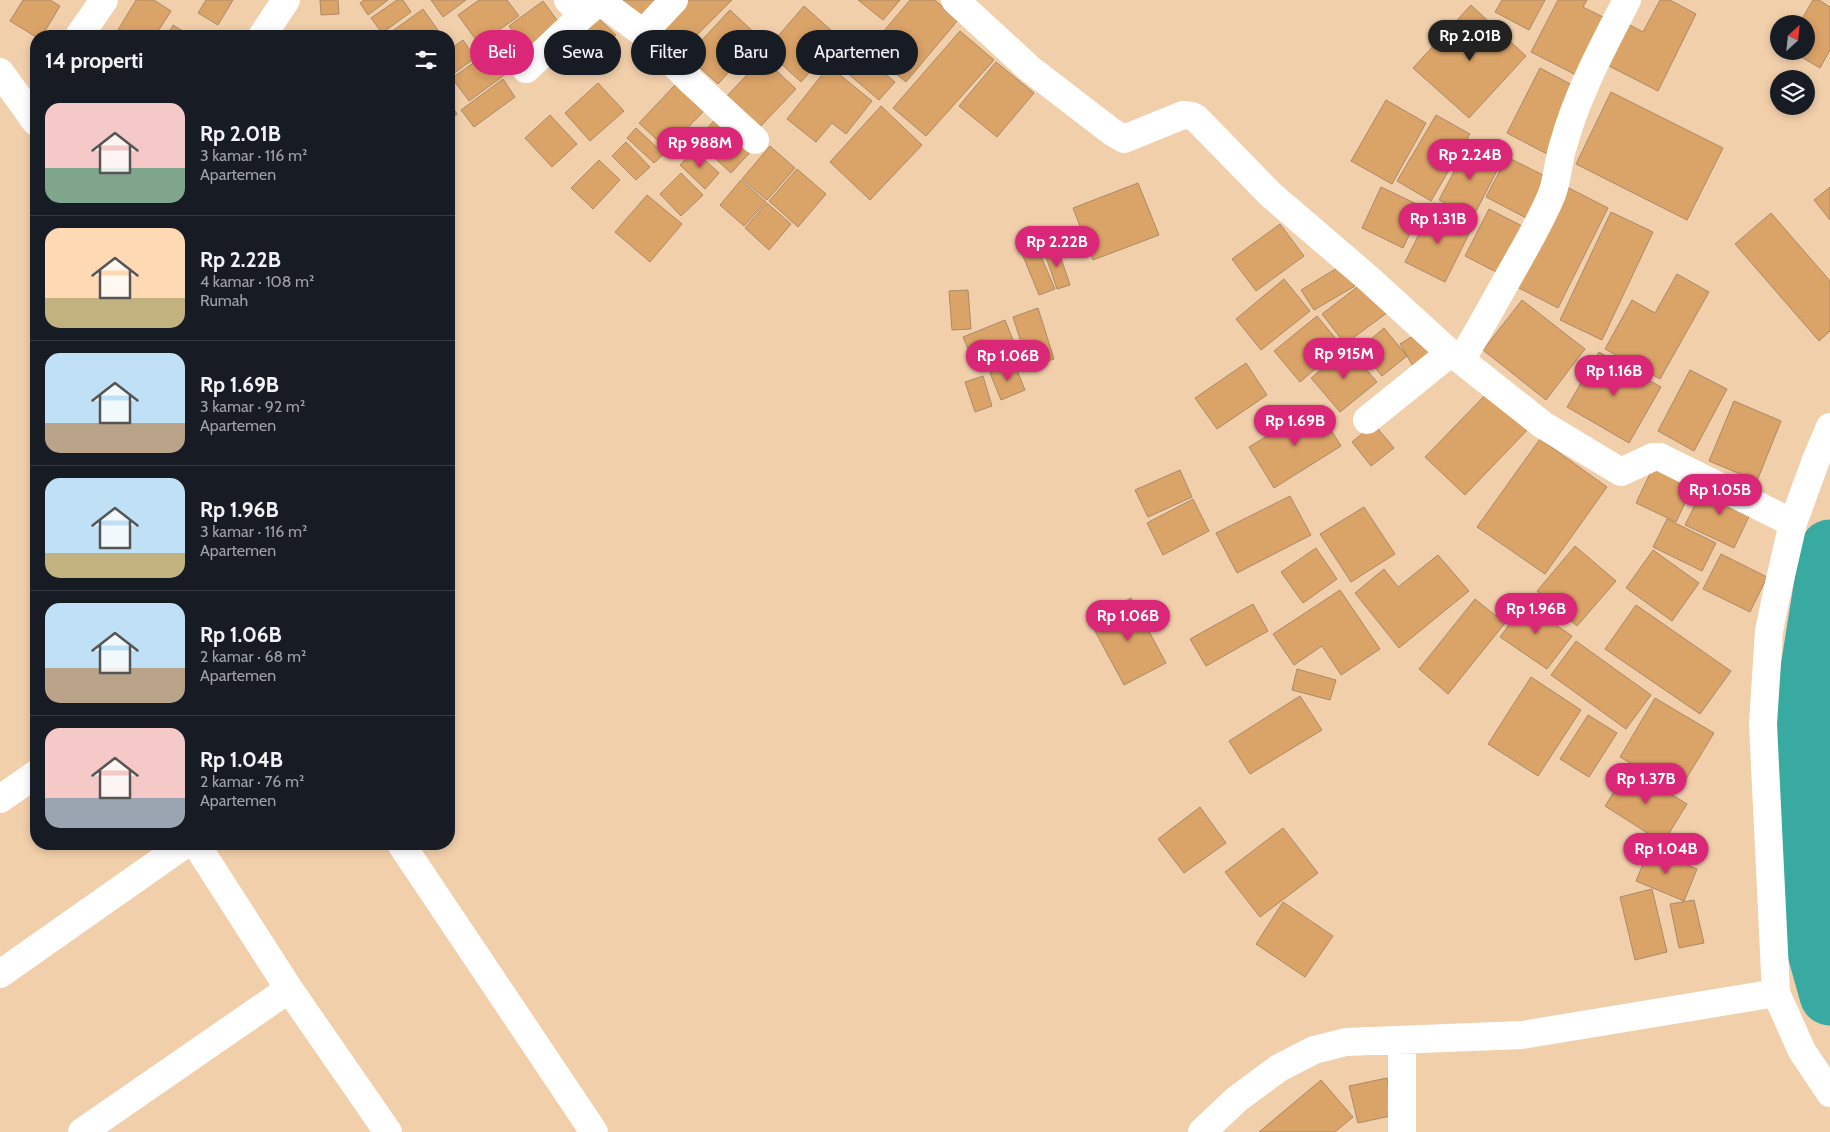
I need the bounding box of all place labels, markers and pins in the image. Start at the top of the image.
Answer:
pin: Rp 2.01B [1418,20,1522,62]
pin: Rp 988M [654,126,746,169]
pin: Rp 2.24B [1418,138,1522,181]
pin: Rp 1.31B [1386,202,1490,245]
pin: Rp 2.22B [1005,226,1109,268]
pin: Rp 915M [1298,338,1390,380]
pin: Rp 1.06B [956,340,1060,382]
pin: Rp 1.16B [1562,354,1666,397]
pin: Rp 1.69B [1243,404,1347,447]
pin: Rp 1.05B [1668,474,1772,516]
pin: Rp 1.96B [1484,592,1588,635]
pin: Rp 1.06B [1076,600,1180,642]
pin: Rp 1.37B [1594,762,1698,805]
pin: Rp 1.04B [1614,832,1718,875]

